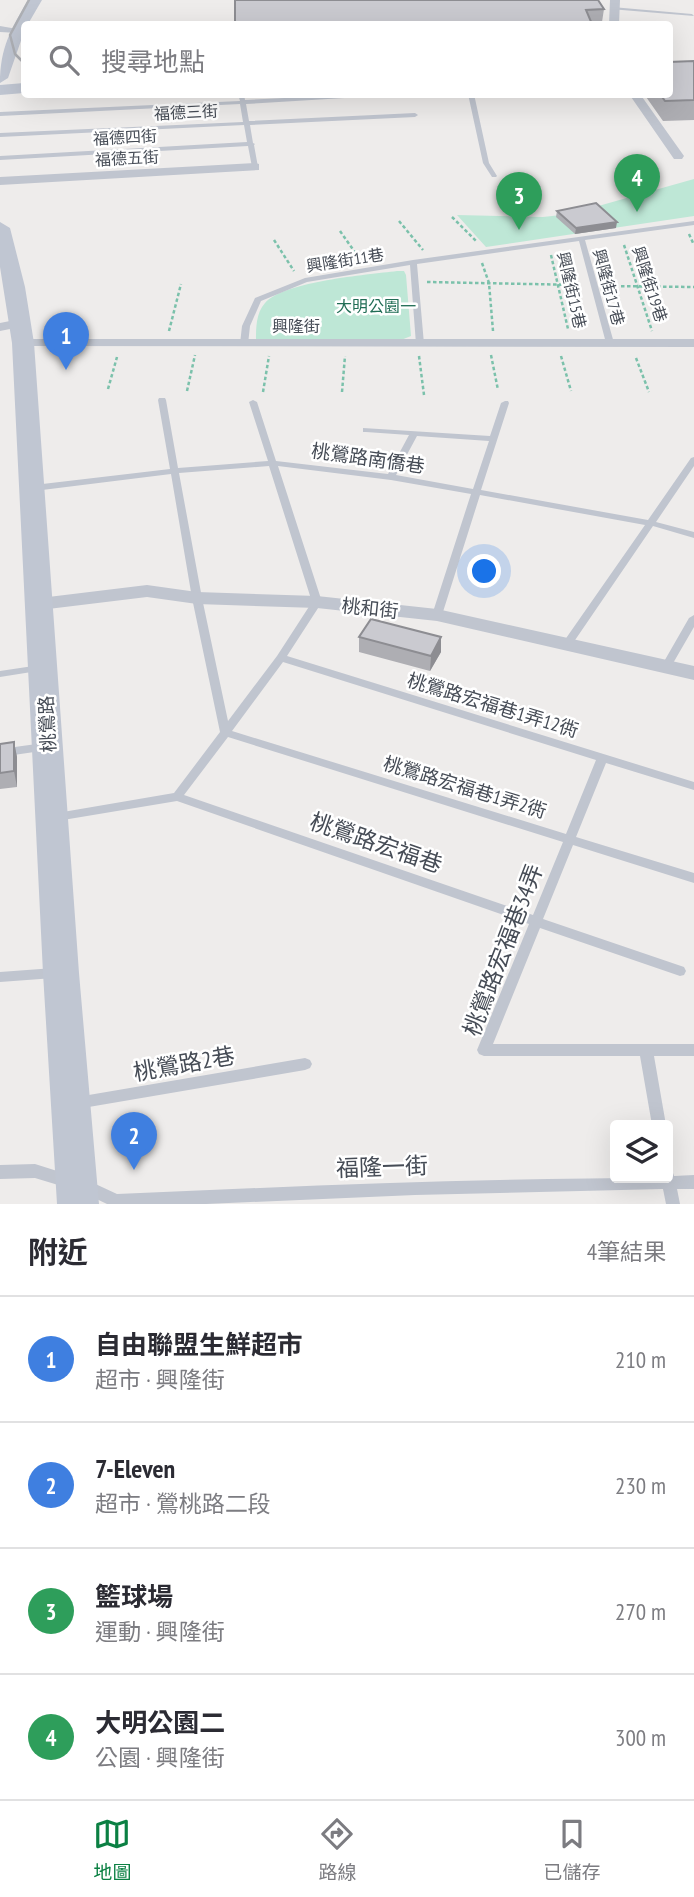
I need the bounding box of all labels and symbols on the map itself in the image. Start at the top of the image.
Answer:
street label: 福德三街 [154,100,218,124]
street label: 福德四街 [93,125,157,149]
street label: 福德五街 [95,146,159,170]
pin: 4 [614,154,660,212]
pin: 3 [496,172,542,230]
street label: 興隆街11巷 [305,244,385,276]
street label: 興隆街19巷 [628,244,672,324]
street label: 興隆街17巷 [589,247,629,327]
street label: 興隆街15巷 [553,250,591,330]
park label: 大明公園一 [336,296,416,316]
pin: 1 [43,312,89,370]
street label: 興隆街 [272,316,320,336]
street label: 桃鶯路南僑巷 [310,438,426,478]
your location [467,554,501,588]
street label: 桃和街 [340,593,400,623]
street label: 桃鶯路宏福巷1弄12衖 [405,668,581,742]
street label: 桃鶯路 [34,695,60,753]
street label: 桃鶯路宏福巷1弄2衖 [381,751,549,823]
street label: 桃鶯路宏福巷 [306,806,446,879]
street label: 桃鶯路宏福巷34弄 [456,860,549,1040]
street label: 桃鶯路2巷 [131,1040,237,1087]
pin: 2 [111,1112,157,1170]
street label: 福隆一街 [336,1150,428,1183]

